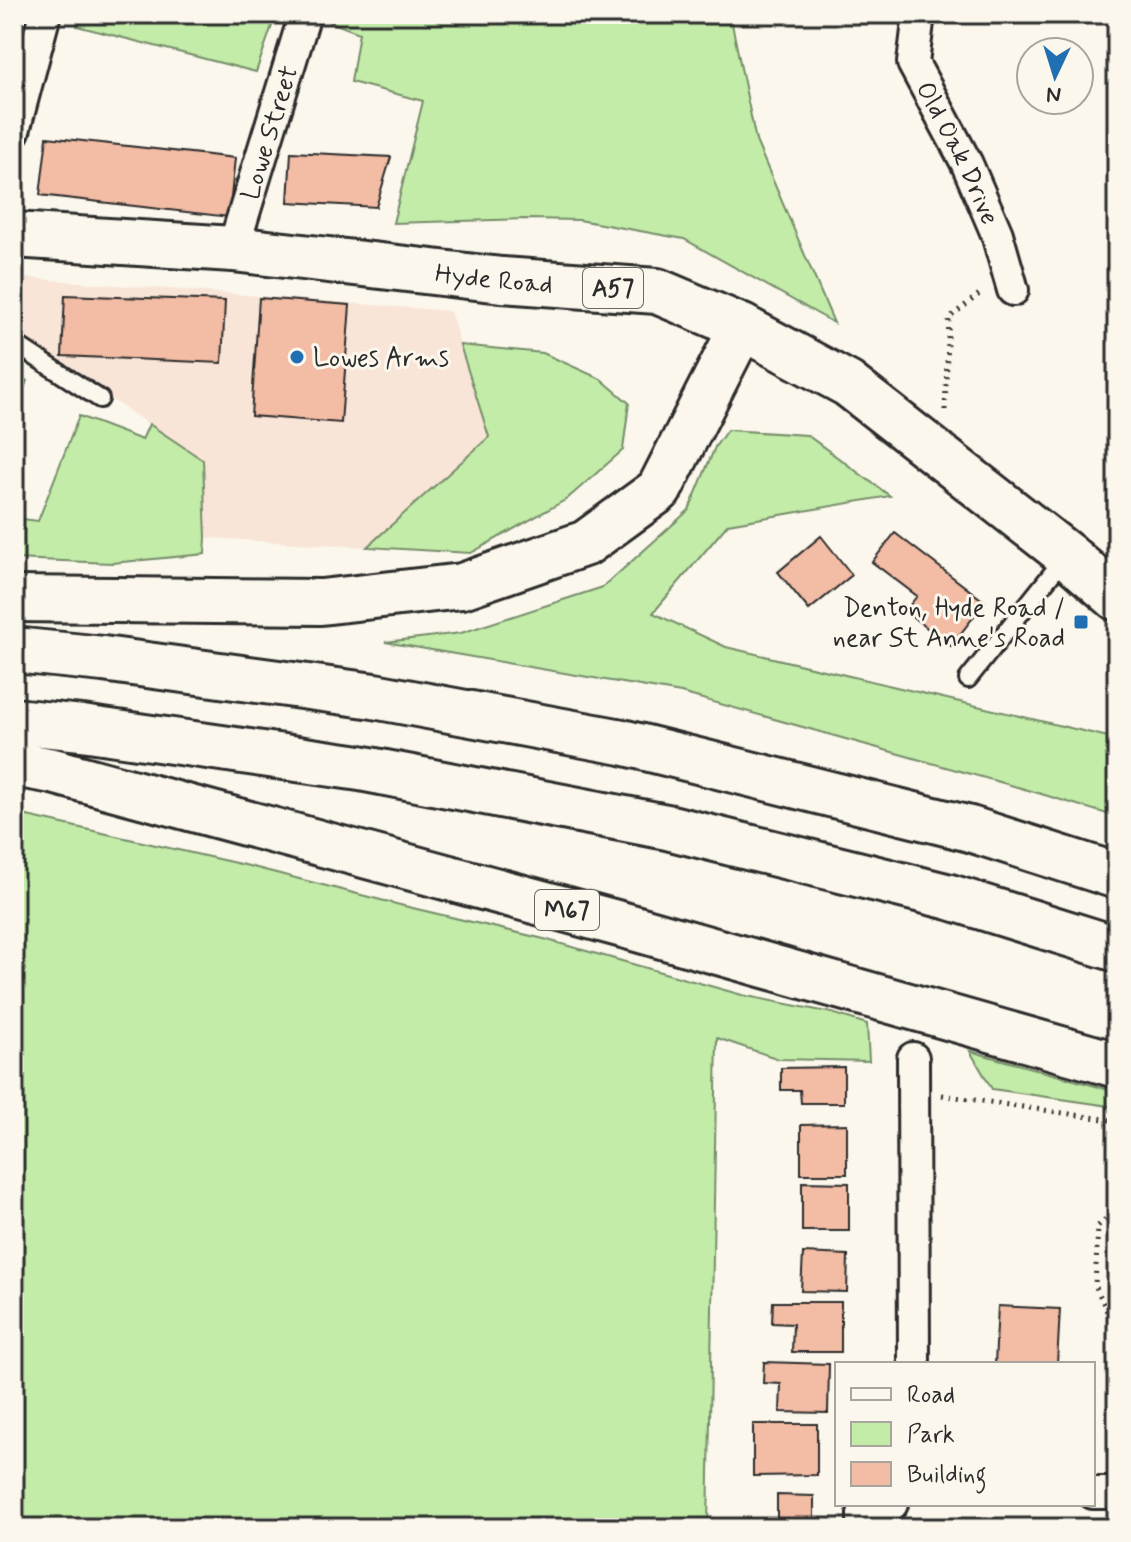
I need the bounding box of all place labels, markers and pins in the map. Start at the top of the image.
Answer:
place label: Lowes Arms [313,342,449,376]
marker: Lowes Arms [288,348,306,366]
place label: Denton, Hyde Road / near St Anne's Road [833,592,1065,656]
marker: Denton, Hyde Road / near St Anne's Road [1072,613,1090,631]

